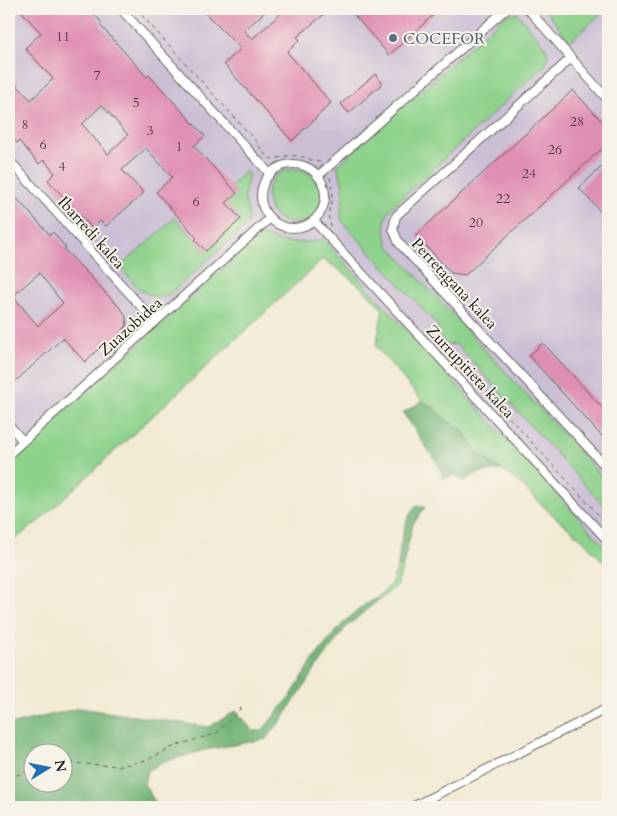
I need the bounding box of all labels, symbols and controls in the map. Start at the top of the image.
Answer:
house number: 11 [56,27,70,46]
place label: COCEFOR [403,28,485,50]
marker: COCEFOR [387,32,399,44]
house number: 7 [93,66,101,85]
house number: 5 [132,93,140,112]
house number: 28 [570,112,584,131]
house number: 8 [21,115,29,134]
house number: 3 [146,121,154,140]
house number: 6 [39,135,47,154]
house number: 1 [175,137,183,156]
house number: 26 [548,140,562,159]
house number: 4 [58,157,66,176]
house number: 24 [522,164,536,183]
house number: 22 [496,189,510,208]
street label: Ibarredi kalea [53,192,130,274]
house number: 6 [192,192,200,211]
house number: 20 [469,213,483,232]
street label: Perretagana kalea [406,233,502,334]
street label: Zuazobidea [94,292,167,361]
street label: Zurrupitieta kalea [421,320,519,423]
north arrow [22,744,72,794]
text: N [50,758,71,773]

